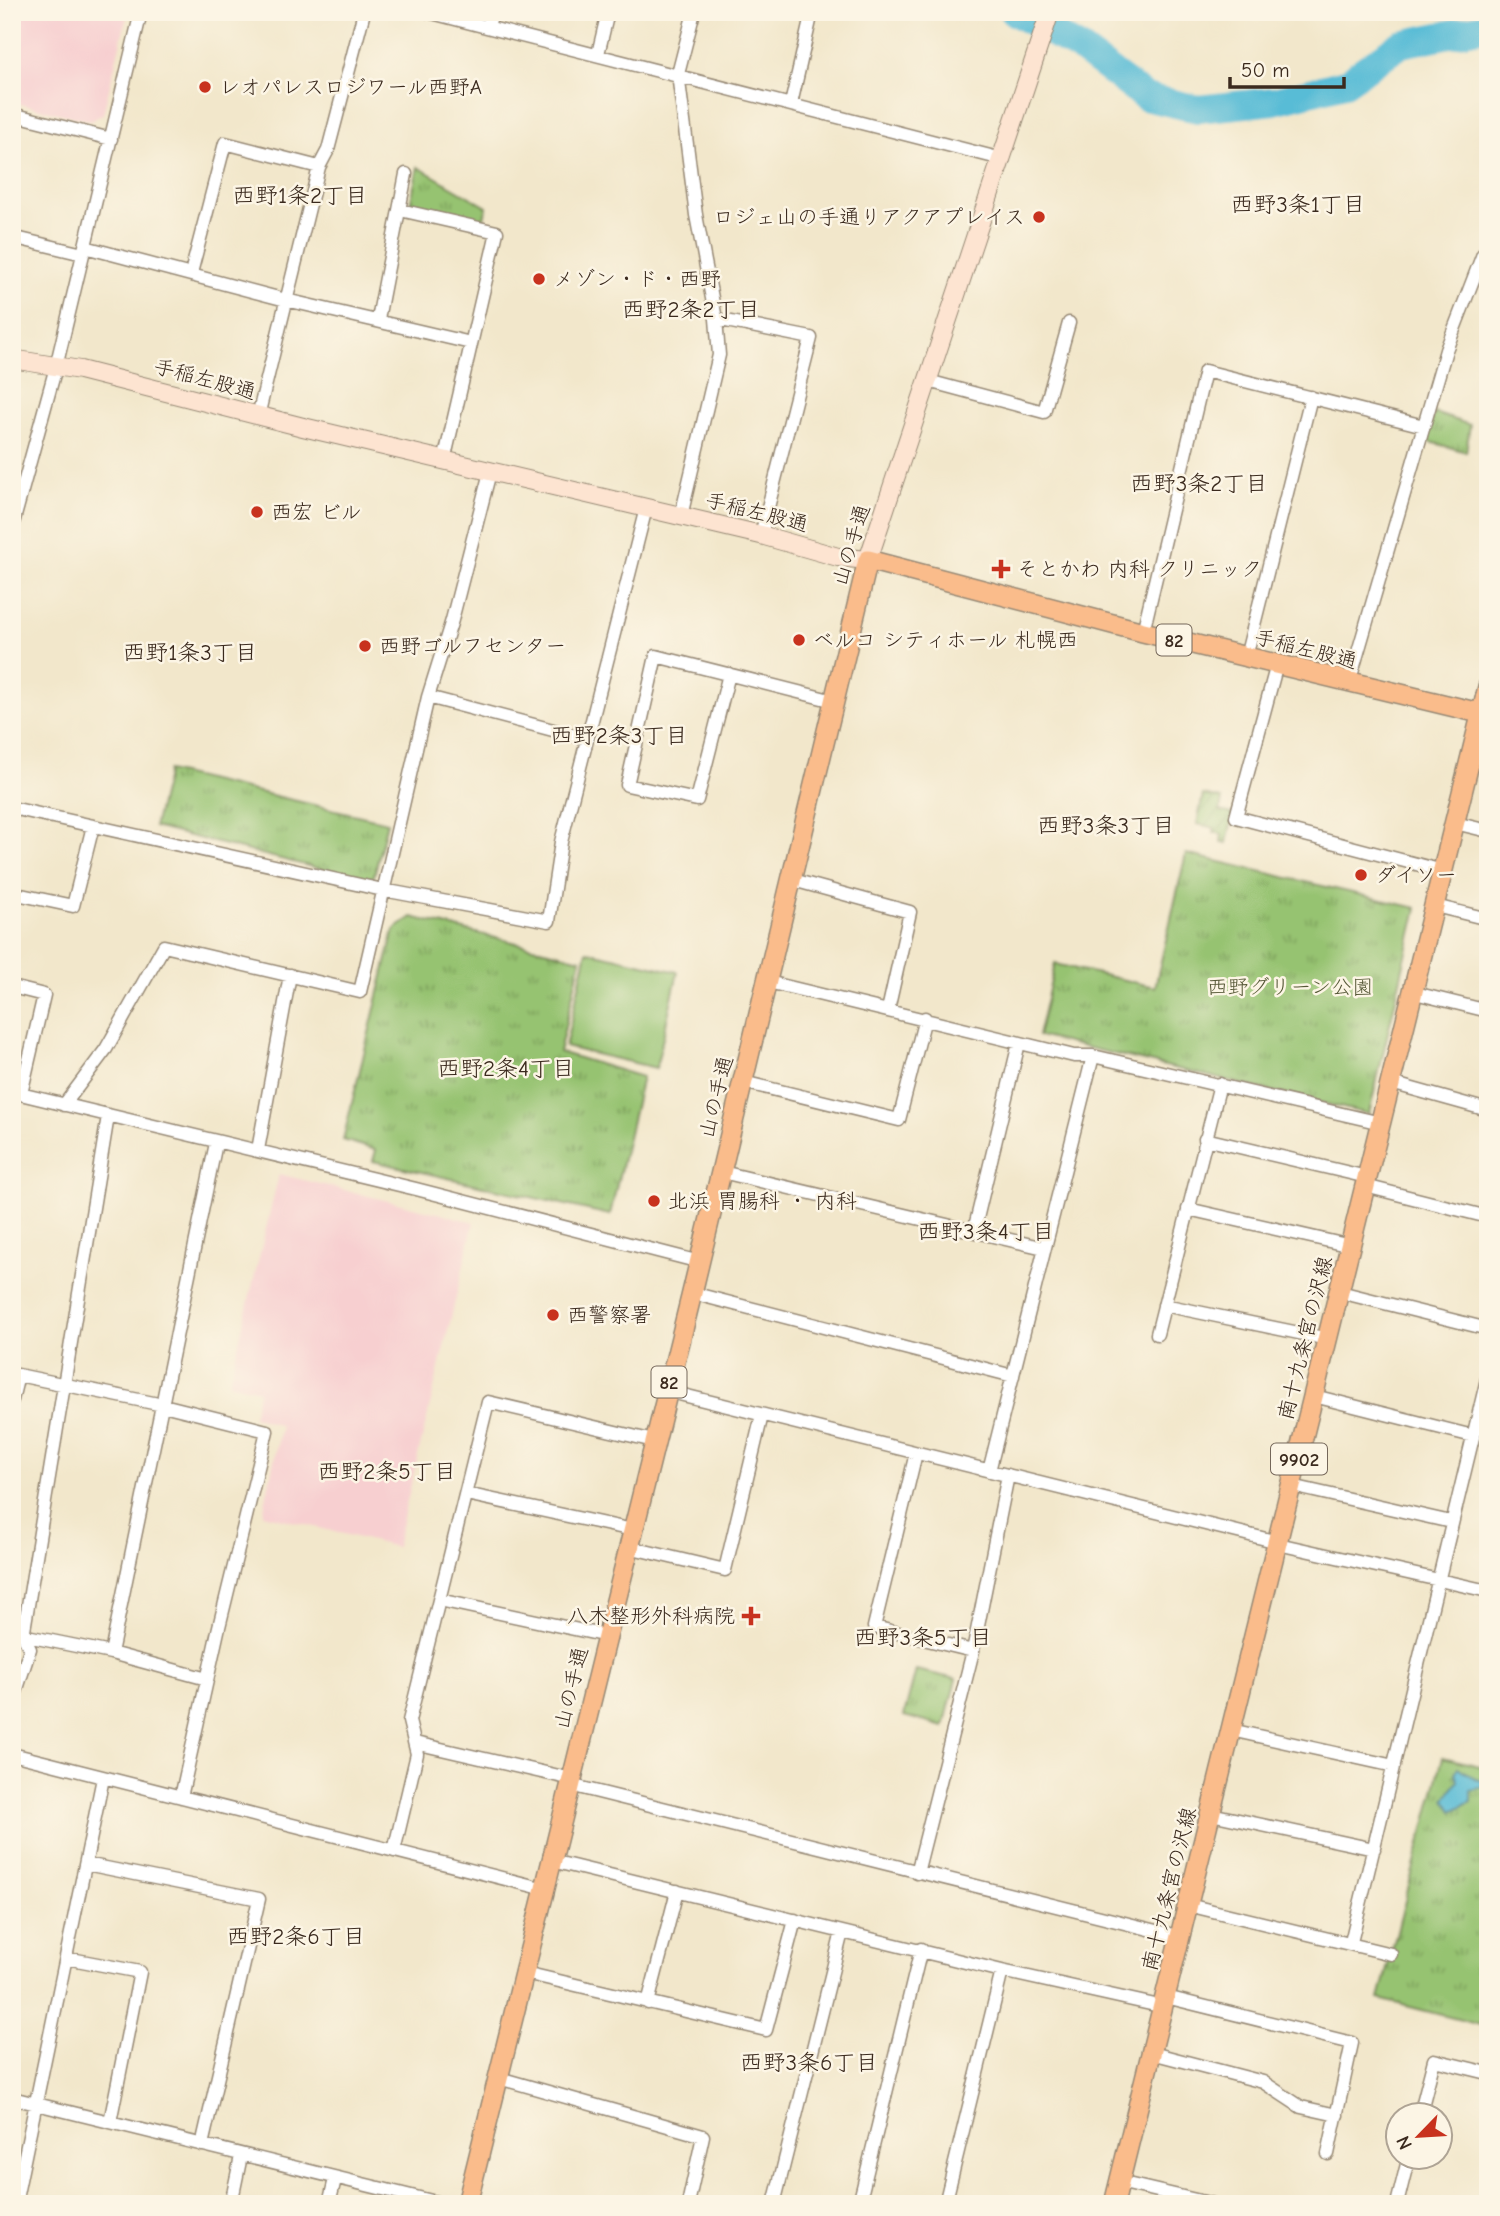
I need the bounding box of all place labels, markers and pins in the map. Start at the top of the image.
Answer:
place label: レオパレスロジワール西野A [219,75,482,99]
marker: レオパレスロジワール西野A [197,79,213,95]
place label: ロジェ山の手通りアクアプレイス [713,205,1025,229]
marker: ロジェ山の手通りアクアプレイス [1031,209,1047,225]
place label: メゾン・ド・西野 [553,267,721,291]
marker: メゾン・ド・西野 [531,271,547,287]
place label: 西宏 ビル [271,500,362,524]
marker: 西宏 ビル [249,504,265,520]
place label: そとかわ 内科 クリニック [1017,557,1262,581]
marker: そとかわ 内科 クリニック [991,559,1011,579]
place label: ベルコ シティホール 札幌西 [813,628,1078,652]
marker: ベルコ シティホール 札幌西 [791,632,807,648]
place label: 西野ゴルフセンター [379,634,566,658]
marker: 西野ゴルフセンター [357,638,373,654]
place label: ダイソー [1375,863,1457,887]
marker: ダイソー [1353,867,1369,883]
place label: 北浜 胃腸科 ・ 内科 [668,1189,857,1213]
marker: 北浜 胃腸科 ・ 内科 [646,1193,662,1209]
place label: 西警察署 [567,1303,651,1327]
marker: 西警察署 [545,1307,561,1323]
place label: 八木整形外科病院 [567,1604,735,1628]
marker: 八木整形外科病院 [741,1606,761,1626]

